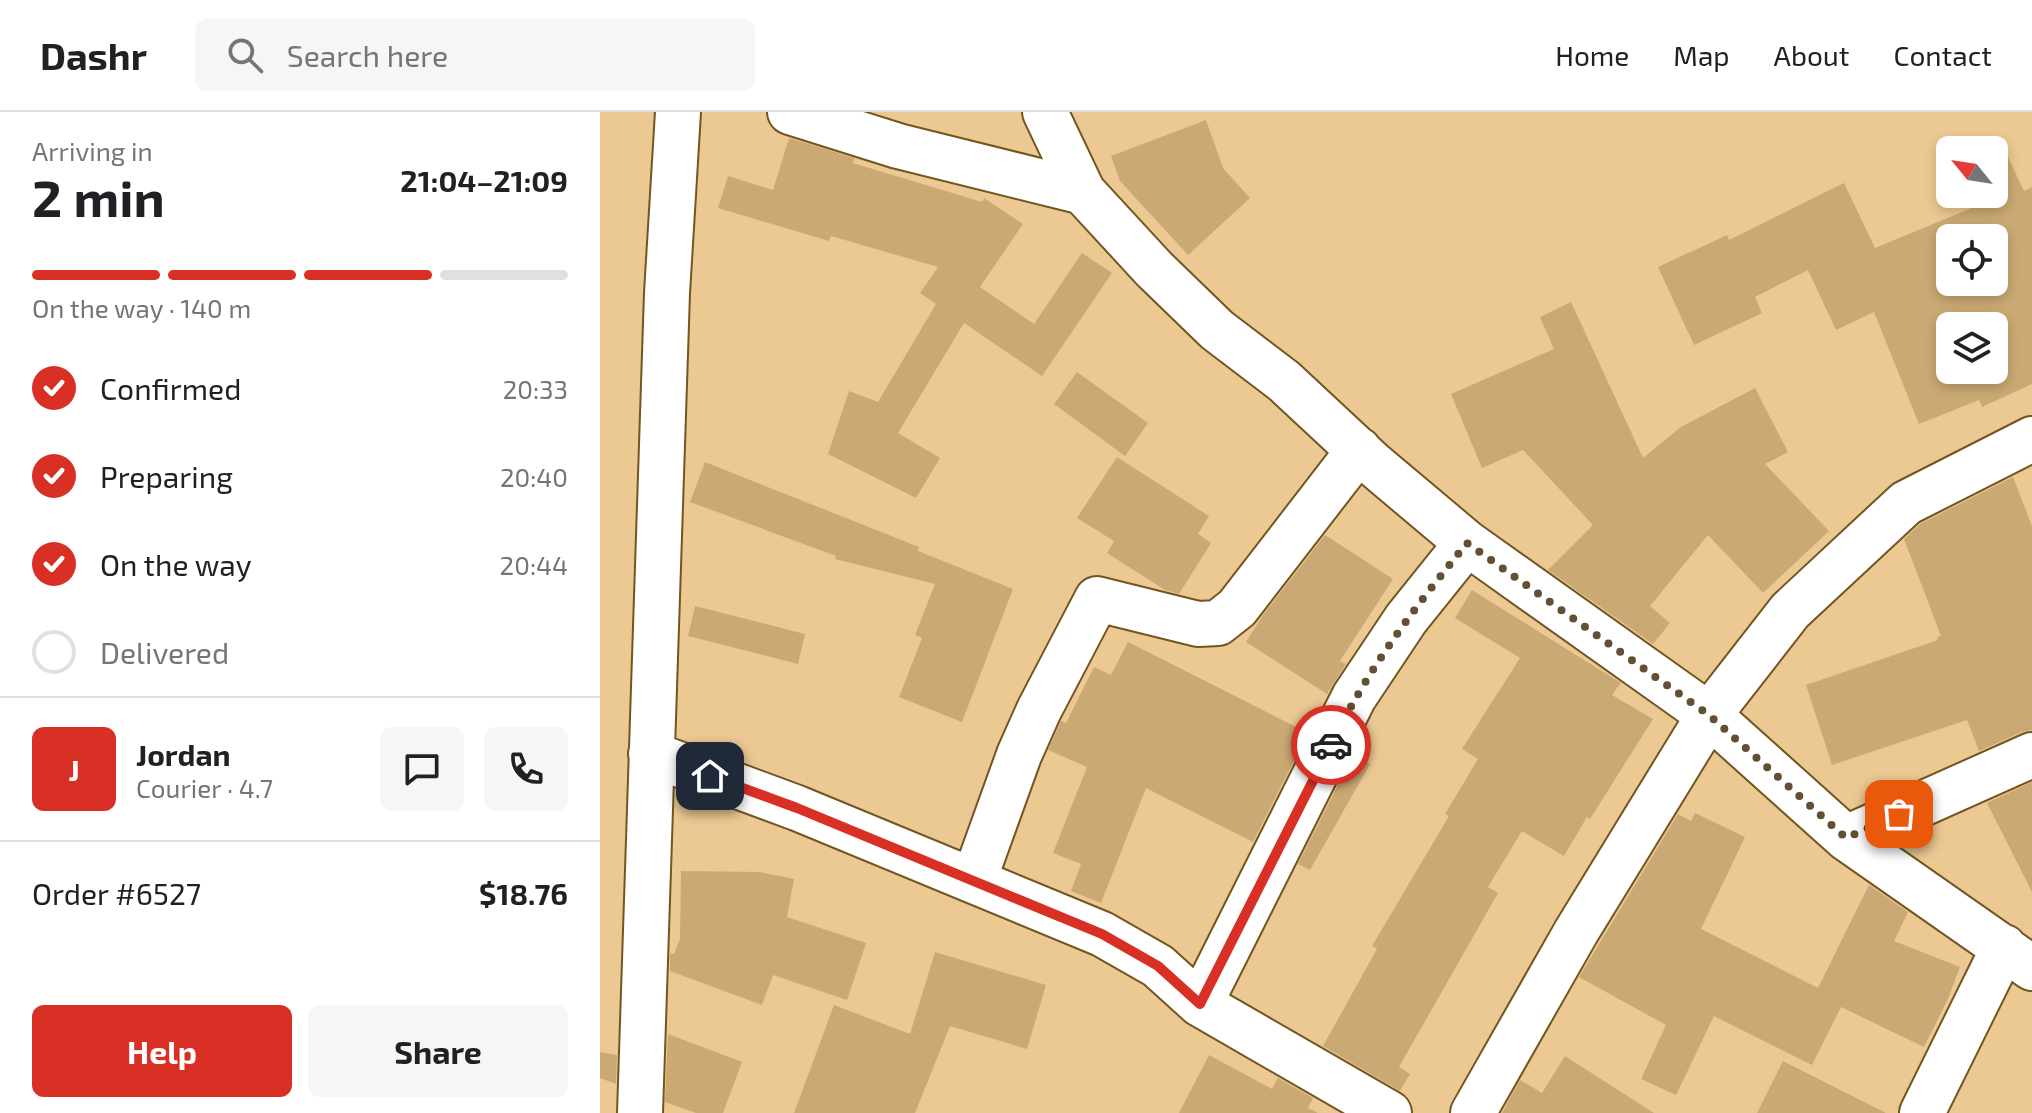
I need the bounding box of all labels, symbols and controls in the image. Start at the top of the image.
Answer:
search box [195,19,755,91]
text: Dashr [40,32,147,78]
icon: search [223,33,267,77]
text: Search here [287,37,448,73]
text: Home [1555,38,1629,72]
text: Map [1673,38,1730,72]
text: About [1774,38,1849,72]
text: Contact [1893,38,1992,72]
text: Arriving in [32,135,153,166]
north arrow [1936,136,2008,208]
map controls [1936,136,2008,384]
text: 21:04–21:09 [400,162,568,198]
text: 2 min [32,165,165,227]
button: locate [1936,224,2008,296]
text: On the way · 140 m [32,292,251,323]
button: layers [1936,312,2008,384]
icon: check [32,366,76,410]
text: Confirmed [100,370,241,406]
text: 20:33 [503,373,568,404]
icon: check [32,454,76,498]
text: Preparing [100,458,233,494]
text: 20:40 [500,461,568,492]
icon: check [32,542,76,586]
text: On the way [100,546,252,582]
text: 20:44 [500,549,568,580]
text: Delivered [100,634,229,670]
courier [1291,705,1371,785]
icon: car [1309,723,1353,767]
button: chat [380,727,464,811]
button: phone [484,727,568,811]
text: Jordan [136,736,231,772]
pin [676,742,744,810]
text: J [68,751,80,787]
icon: home [688,754,732,798]
text: Courier · 4.7 [136,772,273,803]
pin [1865,780,1933,848]
icon: bag [1877,792,1921,836]
text: Order #6527 [32,875,201,911]
text: $18.76 [479,875,568,911]
button: Help [32,1005,292,1097]
button: Share [308,1005,568,1097]

